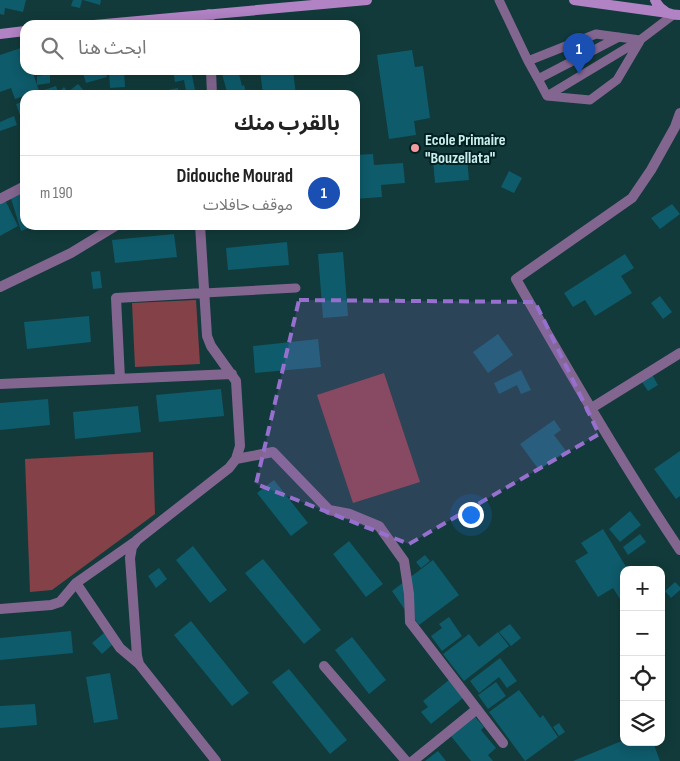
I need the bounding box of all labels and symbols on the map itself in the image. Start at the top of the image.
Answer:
pin: 1 [563,33,595,74]
place label: Ecole Primaire "Bouzellata" [425,131,506,168]
marker: Ecole Primaire "Bouzellata" [409,142,421,154]
your location [458,502,484,528]

